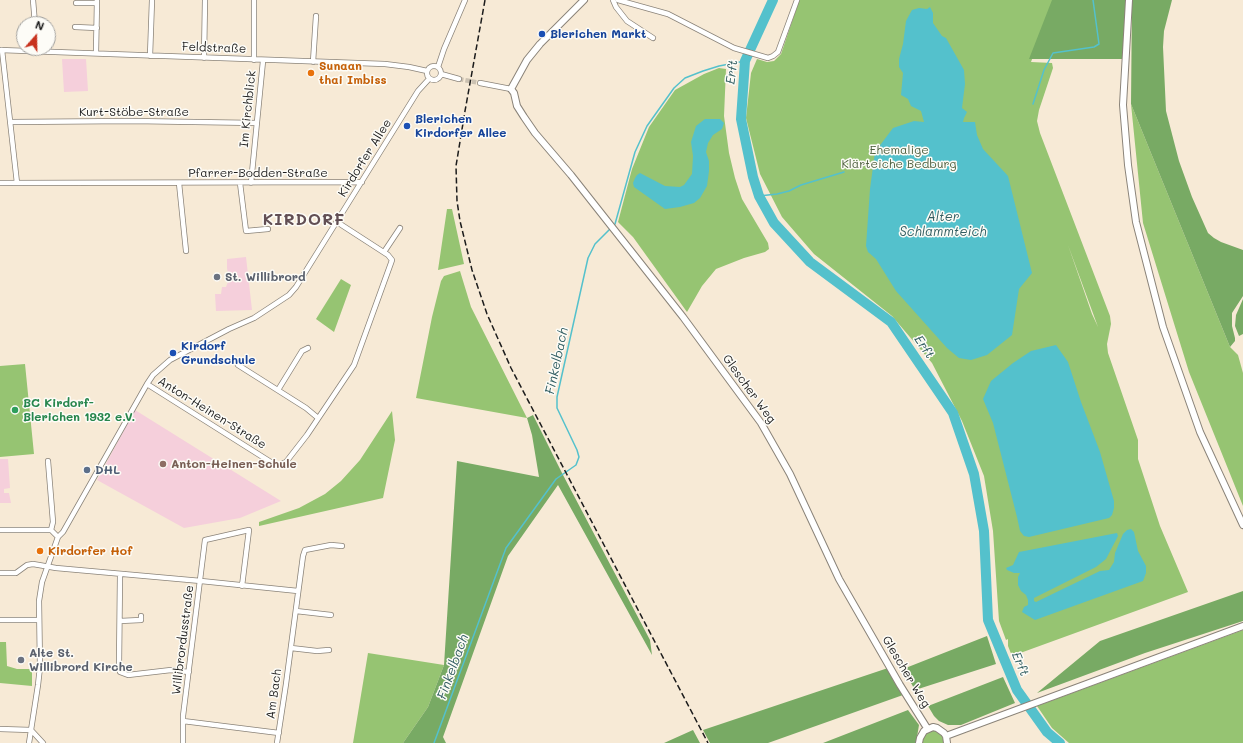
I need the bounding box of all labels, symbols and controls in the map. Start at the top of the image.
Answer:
north arrow [16,16,56,56]
text: N [33,17,46,34]
place label: Blerichen Markt [550,27,646,41]
marker: Blerichen Markt [537,29,547,39]
street label: Feldstraße [182,40,246,56]
place label: Sunaan thai Imbiss [319,59,386,87]
water label: Erft [723,59,741,85]
marker: Sunaan thai Imbiss [306,68,316,78]
street label: Im Kirchblick [237,70,259,148]
street label: Kurt-Stöbe-Straße [79,105,189,119]
place label: Blerichen Kirdorfer Allee [415,112,506,140]
street label: Kirdorfer Allee [335,117,395,199]
marker: Blerichen Kirdorfer Allee [402,121,412,131]
park label: Ehemalige Klärteiche Bedburg [842,143,956,171]
street label: Pfarrer-Bodden-Straße [188,166,328,180]
water label: Alter Schlammteich [899,209,987,240]
district label: KIRDORF [263,210,345,230]
place label: St. Willibrord [225,270,306,284]
marker: St. Willibrord [212,272,222,282]
water label: Finkelbach [542,326,572,396]
water label: Erft [911,332,937,362]
place label: Kirdorf Grundschule [181,339,255,367]
marker: Kirdorf Grundschule [168,348,178,358]
street label: Glescher Weg [719,352,779,426]
street label: Anton-Heinen-Straße [155,374,269,452]
place label: BC Kirdorf- Blerichen 1932 e.V. [23,396,135,424]
marker: BC Kirdorf- Blerichen 1932 e.V. [10,405,20,415]
place label: Anton-Heinen-Schule [171,457,297,471]
marker: Anton-Heinen-Schule [158,459,168,469]
place label: DHL [95,463,120,477]
marker: DHL [82,465,92,475]
place label: Kirdorfer Hof [48,544,132,558]
marker: Kirdorfer Hof [35,546,45,556]
street label: Willibrordusstraße [169,584,197,696]
water label: Finkelbach [434,632,472,702]
street label: Glescher Weg [879,633,933,711]
place label: Alte St. Willibrord Kirche [29,646,133,674]
water label: Erft [1008,650,1032,678]
marker: Alte St. Willibrord Kirche [16,655,26,665]
street label: Am Bach [263,668,285,720]

